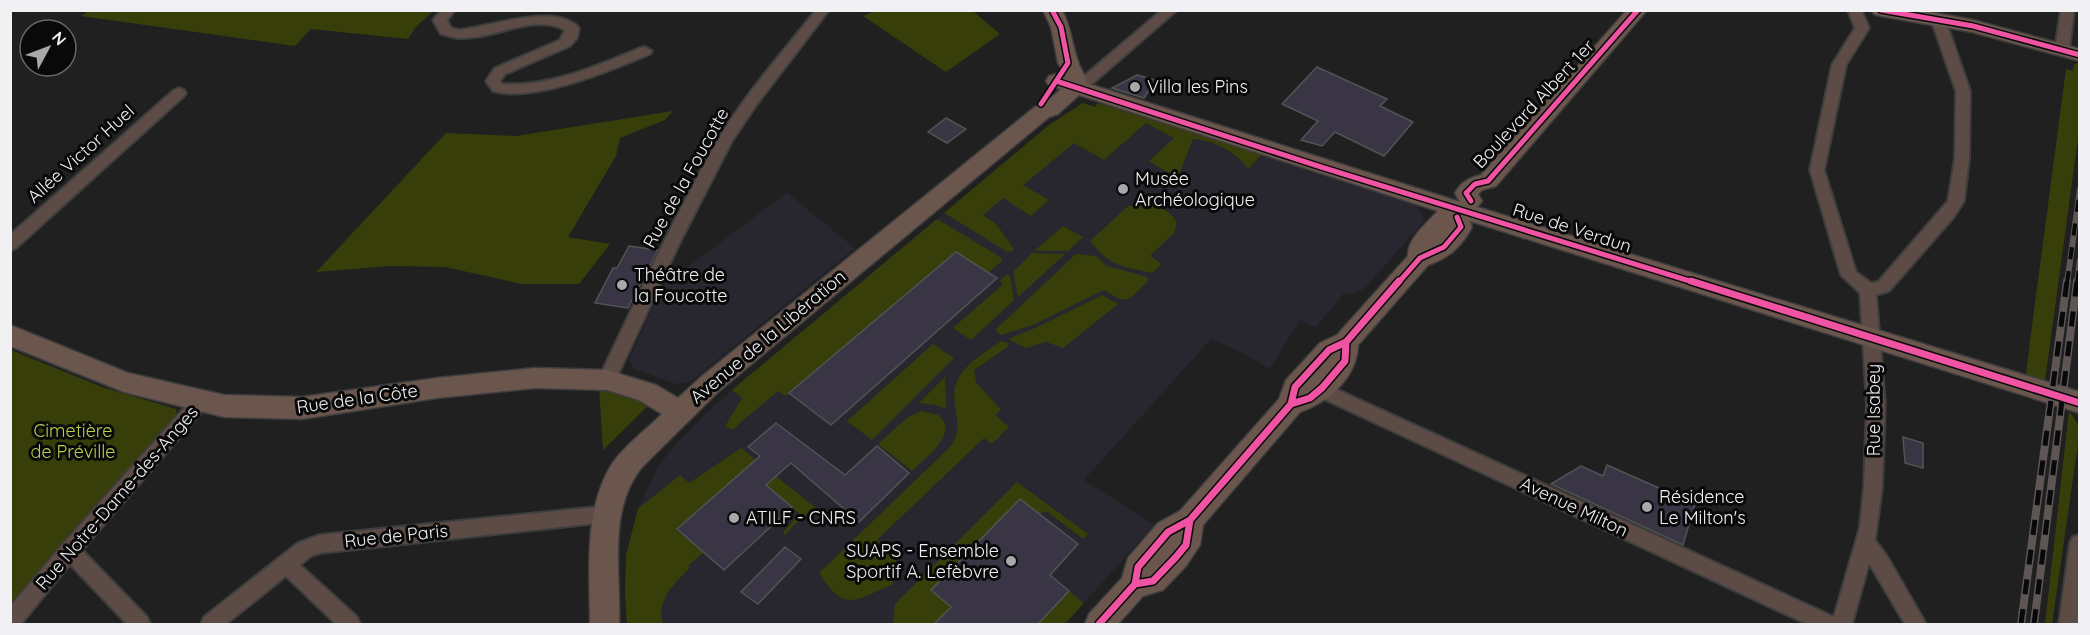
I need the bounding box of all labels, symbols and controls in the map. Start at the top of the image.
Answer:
north arrow [18,18,78,78]
text: N [48,27,71,49]
street label: Boulevard Albert 1er [1468,34,1599,173]
place label: Villa les Pins [1147,75,1248,98]
marker: Villa les Pins [1128,80,1142,94]
street label: Allée Victor Huel [22,99,139,208]
street label: Rue de la Foucotte [638,104,734,252]
place label: Musée Archéologique [1135,167,1255,211]
marker: Musée Archéologique [1116,182,1130,196]
street label: Rue de Verdun [1510,198,1634,258]
place label: Théâtre de la Foucotte [634,263,727,307]
street label: Avenue de la Libération [685,265,850,408]
marker: Théâtre de la Foucotte [615,278,629,292]
street label: Rue Isabey [1862,364,1885,456]
street label: Rue de la Côte [295,379,419,418]
street label: Rue Notre-Dame-des-Anges [30,401,203,594]
park label: Cimetière de Préville [31,419,115,463]
street label: Avenue Milton [1517,471,1632,542]
place label: Résidence Le Milton's [1659,485,1746,529]
marker: Résidence Le Milton's [1640,500,1654,514]
place label: ATILF - CNRS [746,506,856,529]
marker: ATILF - CNRS [727,511,741,525]
street label: Rue de Paris [343,519,449,552]
place label: SUAPS - Ensemble Sportif A. Lefèbvre [846,539,999,583]
marker: SUAPS - Ensemble Sportif A. Lefèbvre [1004,554,1018,568]

